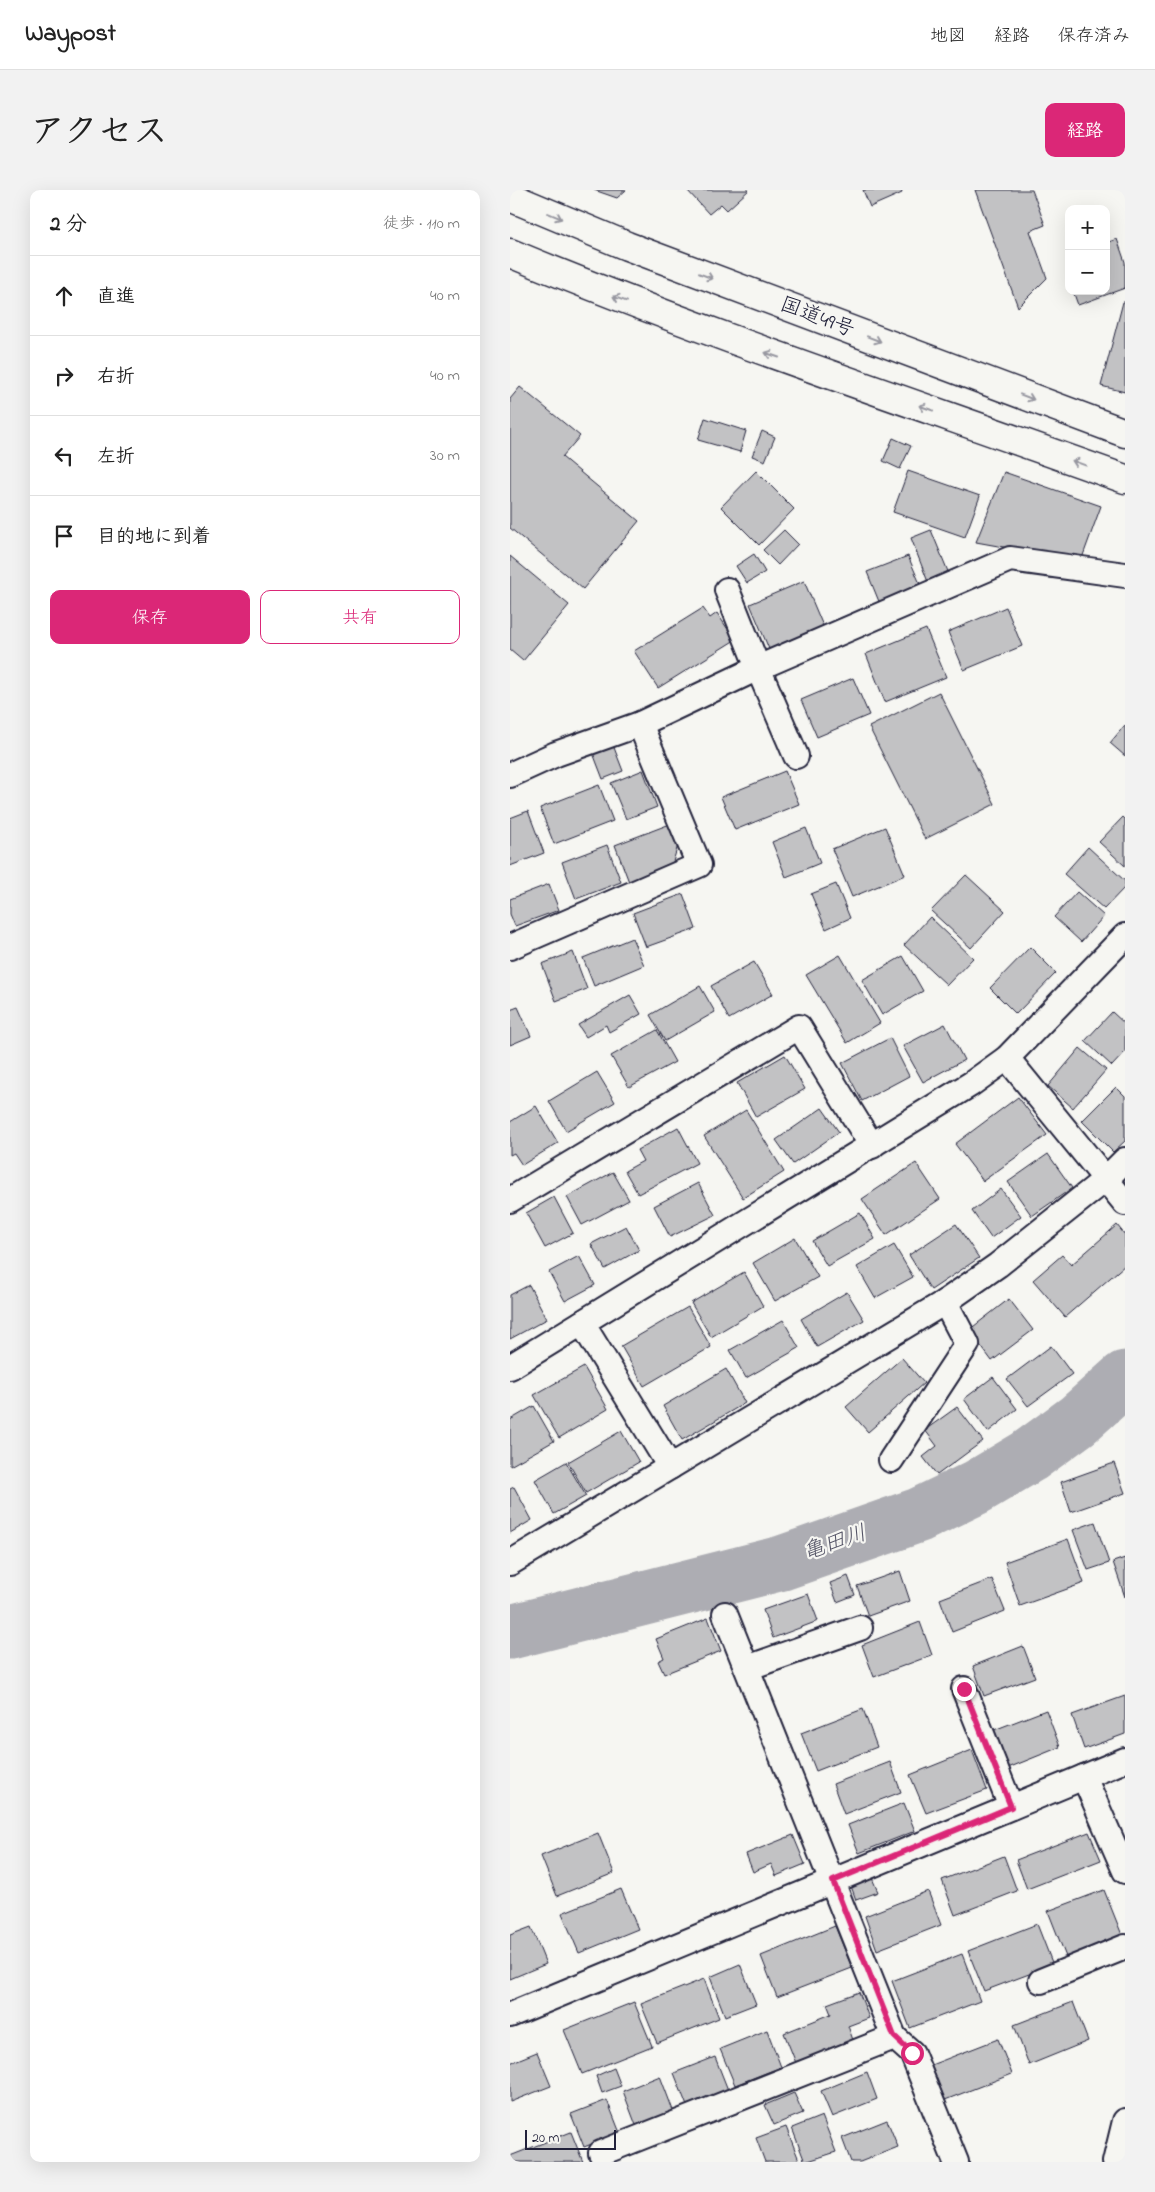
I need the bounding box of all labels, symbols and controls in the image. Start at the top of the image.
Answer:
text: Waypost [25,17,116,52]
text: 地図 [930,24,966,50]
text: 経路 [994,24,1030,50]
text: 保存済み [1058,24,1130,50]
button: 経路 [1045,103,1125,157]
text: アクセス [30,108,168,159]
map controls [1065,205,1110,295]
button: + [1065,205,1110,250]
text: 2 分 [50,210,87,240]
text: 徒歩 · 110 m [383,212,460,236]
one-way arrow [547,212,562,221]
button: − [1065,250,1110,295]
one-way arrow [698,272,713,281]
icon: ahead [50,282,78,310]
text: 直進 [97,284,135,311]
text: 40 m [430,284,460,308]
street label: 国道49号 [775,290,859,346]
one-way arrow [613,293,628,303]
one-way arrow [867,336,882,345]
one-way arrow [765,350,781,359]
icon: right [50,362,78,390]
text: 右折 [97,364,135,391]
text: 40 m [430,364,460,388]
one-way arrow [1018,393,1034,402]
one-way arrow [919,402,935,412]
icon: left [50,442,78,470]
text: 左折 [97,444,135,471]
text: 30 m [430,444,460,468]
one-way arrow [1072,458,1087,467]
icon: arrive [50,522,78,550]
text: 目的地に到着 [97,524,211,551]
button: 保存 [50,590,250,644]
button: 共有 [260,590,460,644]
water label: 亀田川 [799,1518,871,1570]
route end [953,1678,976,1701]
route start [901,2042,924,2065]
scale bar [525,2127,616,2150]
text: 20 m [532,2128,559,2149]

